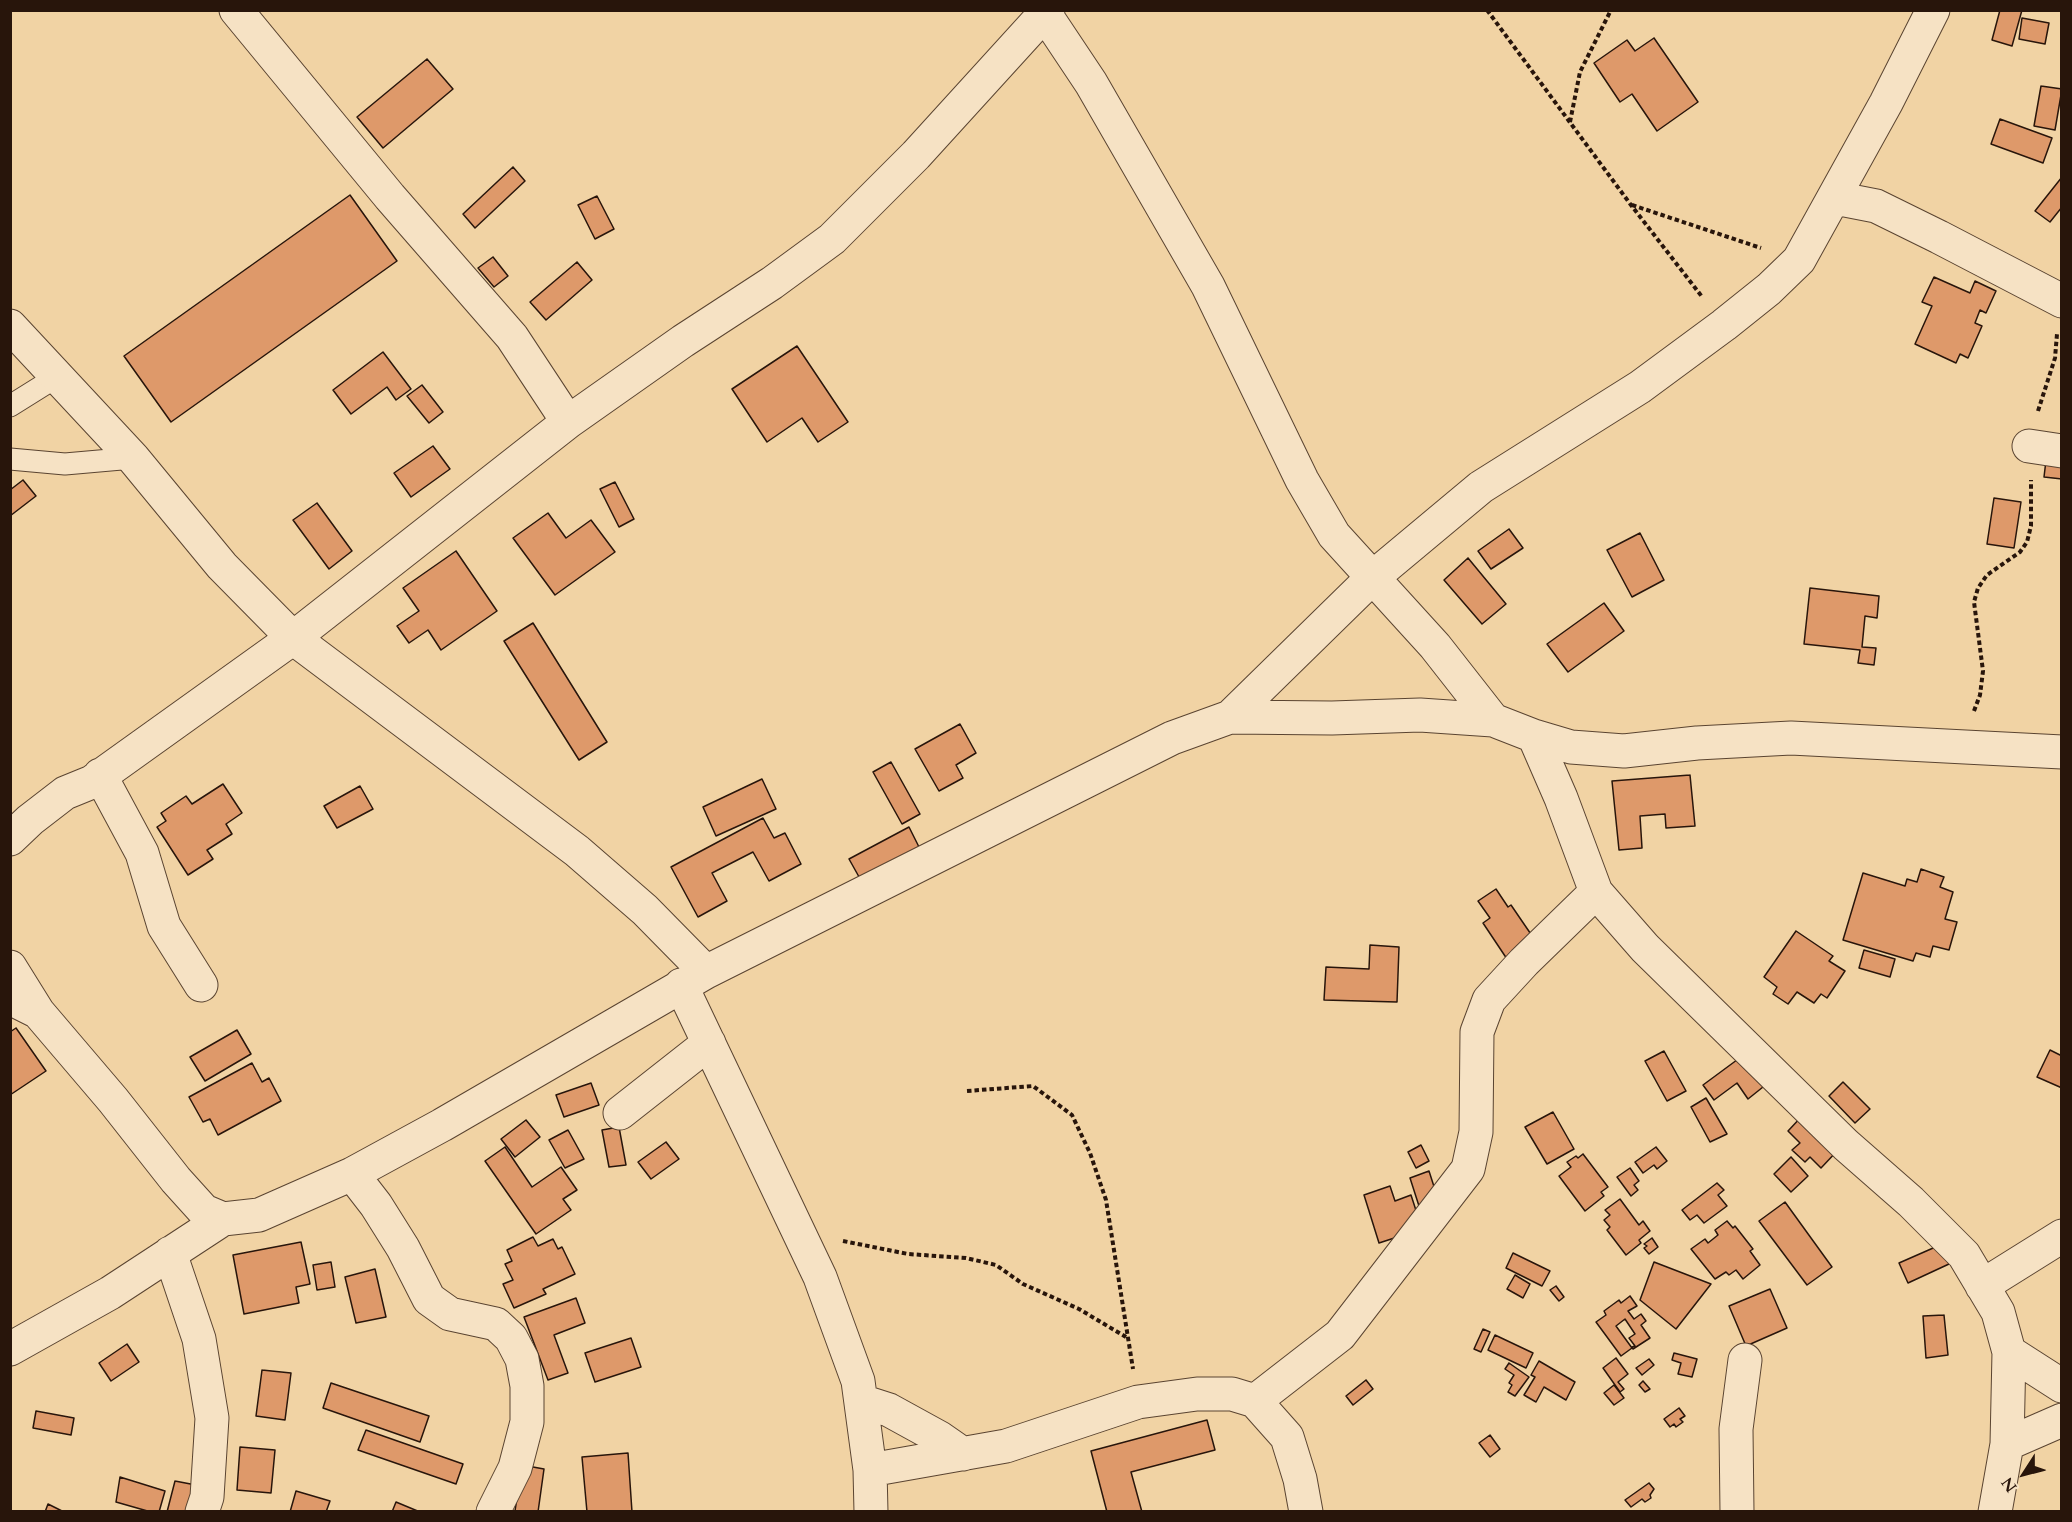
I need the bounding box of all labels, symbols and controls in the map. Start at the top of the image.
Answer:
north arrow [1994,1444,2054,1504]
text: N [1996,1473,2022,1497]

